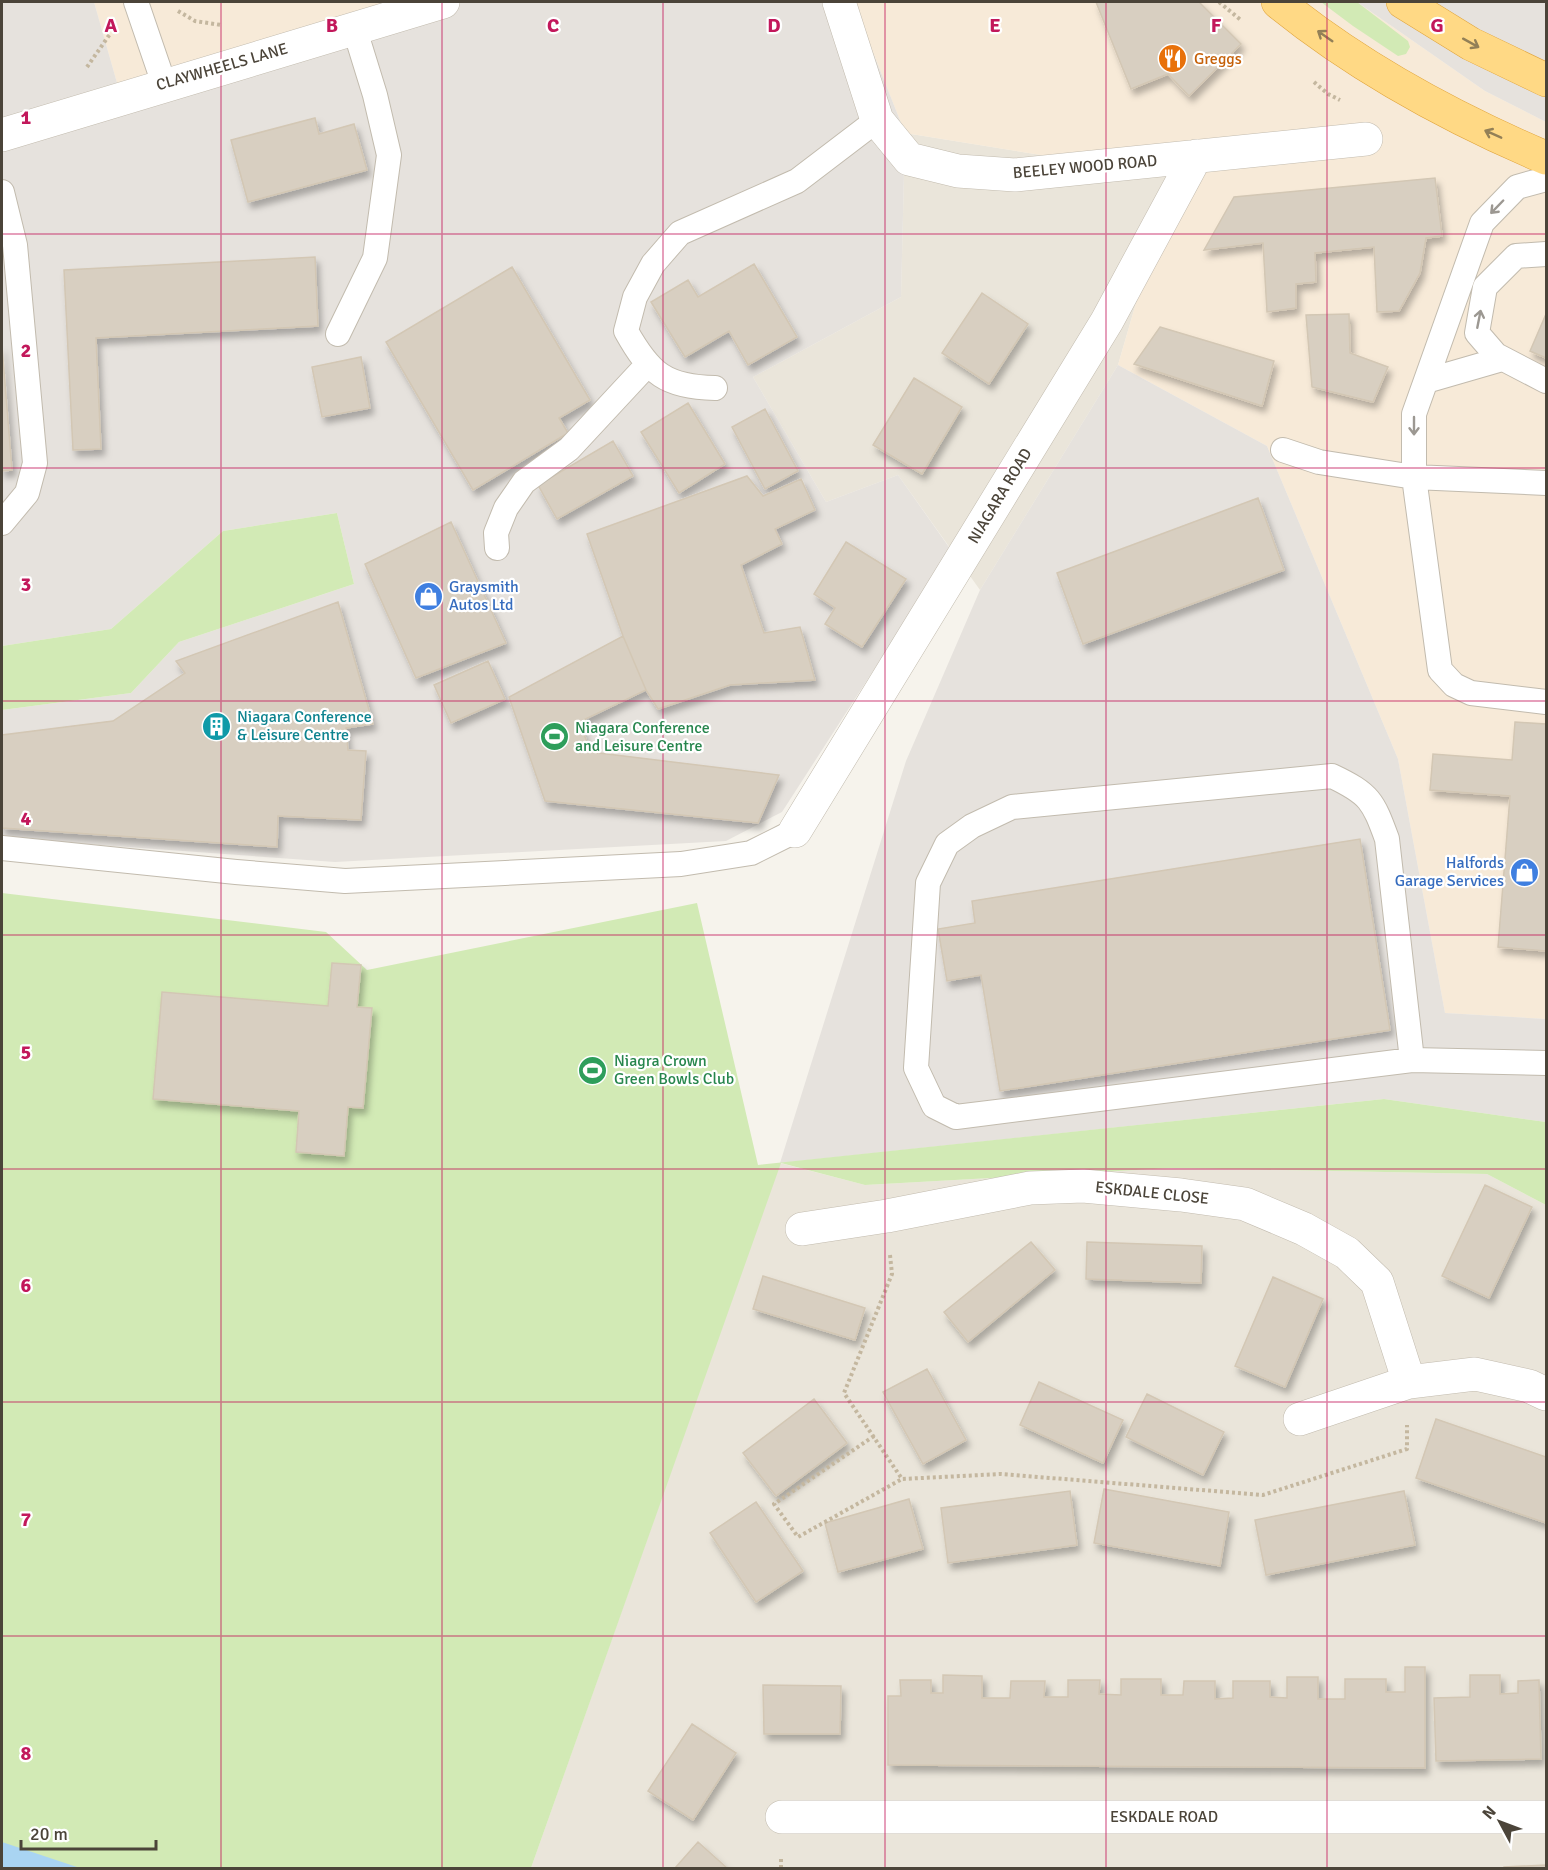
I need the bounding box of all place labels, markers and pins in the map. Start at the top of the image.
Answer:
restaurant icon: Greggs [1157,43,1189,75]
place label: Greggs [1194,49,1242,69]
place label: Graysmith Autos Ltd [449,577,519,615]
shop icon: Graysmith Autos Ltd [412,580,444,612]
place label: Niagara Conference & Leisure Centre [237,707,372,745]
building icon: Niagara Conference & Leisure Centre [200,710,232,742]
place label: Niagara Conference and Leisure Centre [575,718,710,756]
sports icon: Niagara Conference and Leisure Centre [538,721,570,753]
place label: Halfords Garage Services [1395,853,1504,891]
shop icon: Halfords Garage Services [1509,856,1541,888]
place label: Niagra Crown Green Bowls Club [614,1051,734,1089]
sports icon: Niagra Crown Green Bowls Club [577,1054,609,1086]

